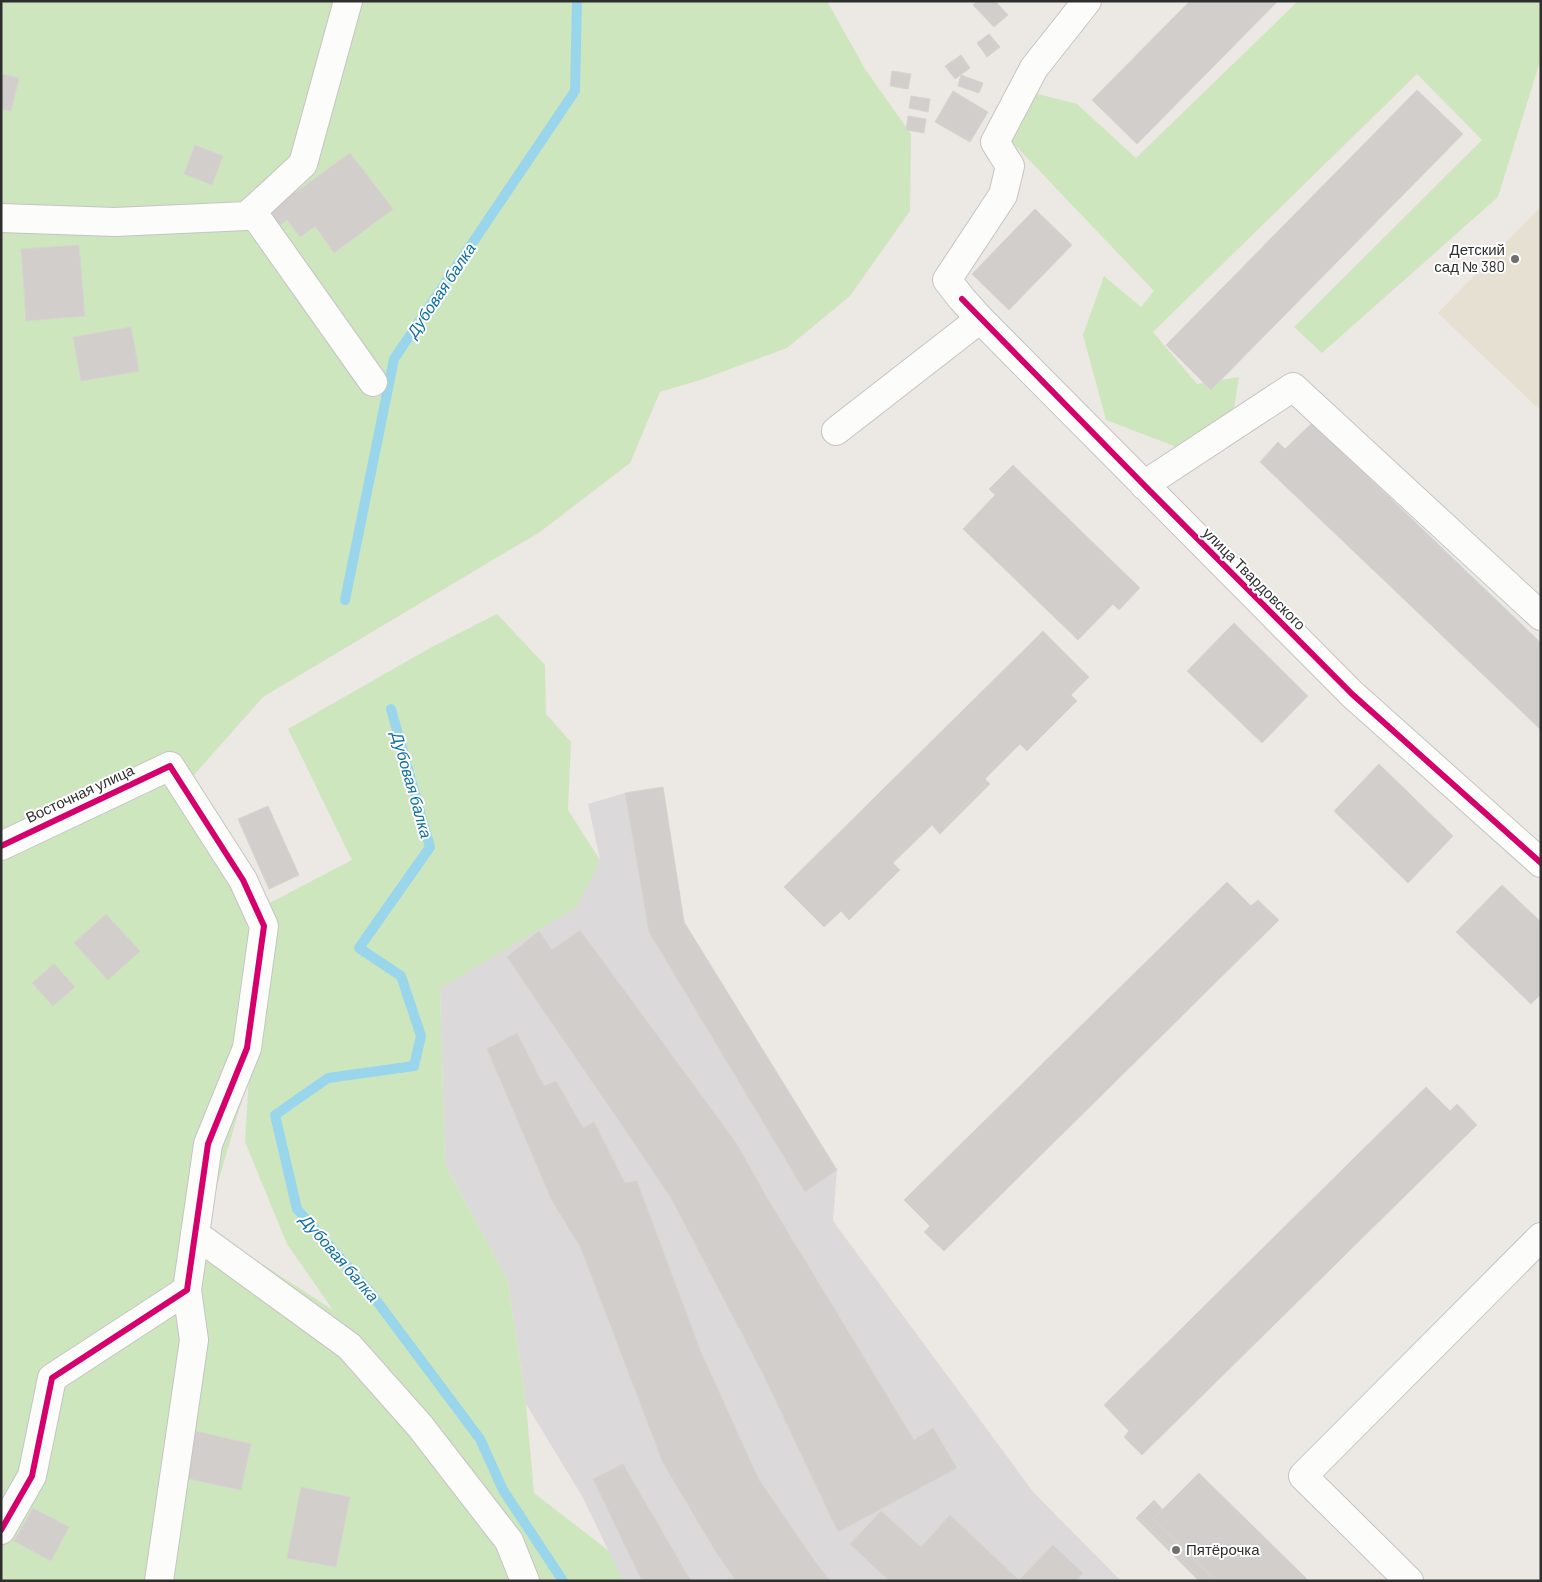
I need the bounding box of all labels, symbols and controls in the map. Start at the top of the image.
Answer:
water label: Дубовая балка [401,239,479,342]
place label: Детский сад № 380 [1434,240,1505,275]
marker: Детский сад № 380 [1509,253,1521,265]
street label: улица Твардовского [1200,523,1310,633]
water label: Дубовая балка [388,728,437,840]
street label: Восточная улица [23,760,137,826]
water label: Дубовая балка [296,1209,384,1305]
place label: Пятёрочка [1186,1540,1260,1558]
marker: Пятёрочка [1170,1544,1182,1556]

